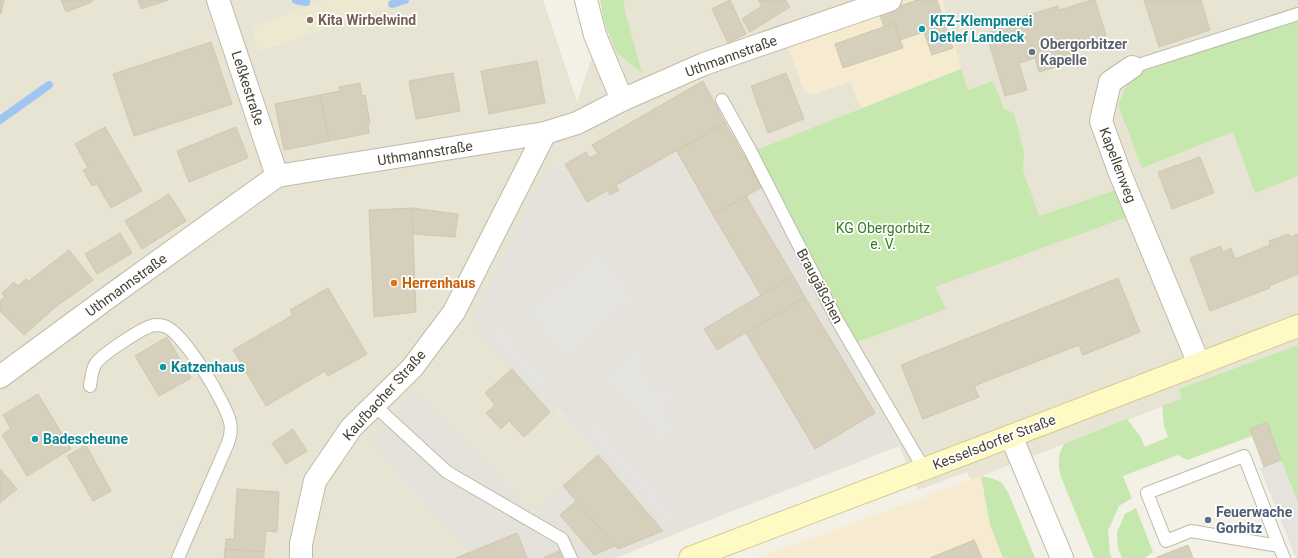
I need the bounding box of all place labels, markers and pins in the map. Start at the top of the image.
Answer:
place label: Kita Wirbelwind [318,12,416,28]
place label: KFZ-Klempnerei Detlef Landeck [930,13,1032,45]
marker: Kita Wirbelwind [305,15,315,25]
marker: KFZ-Klempnerei Detlef Landeck [917,24,927,34]
place label: Obergorbitzer Kapelle [1040,36,1127,68]
marker: Obergorbitzer Kapelle [1027,47,1037,57]
place label: Herrenhaus [402,275,475,291]
marker: Herrenhaus [389,278,399,288]
place label: Katzenhaus [171,359,245,375]
marker: Katzenhaus [158,362,168,372]
place label: Badescheune [43,431,128,447]
marker: Badescheune [30,434,40,444]
place label: Feuerwache Gorbitz [1216,504,1293,536]
marker: Feuerwache Gorbitz [1203,515,1213,525]

